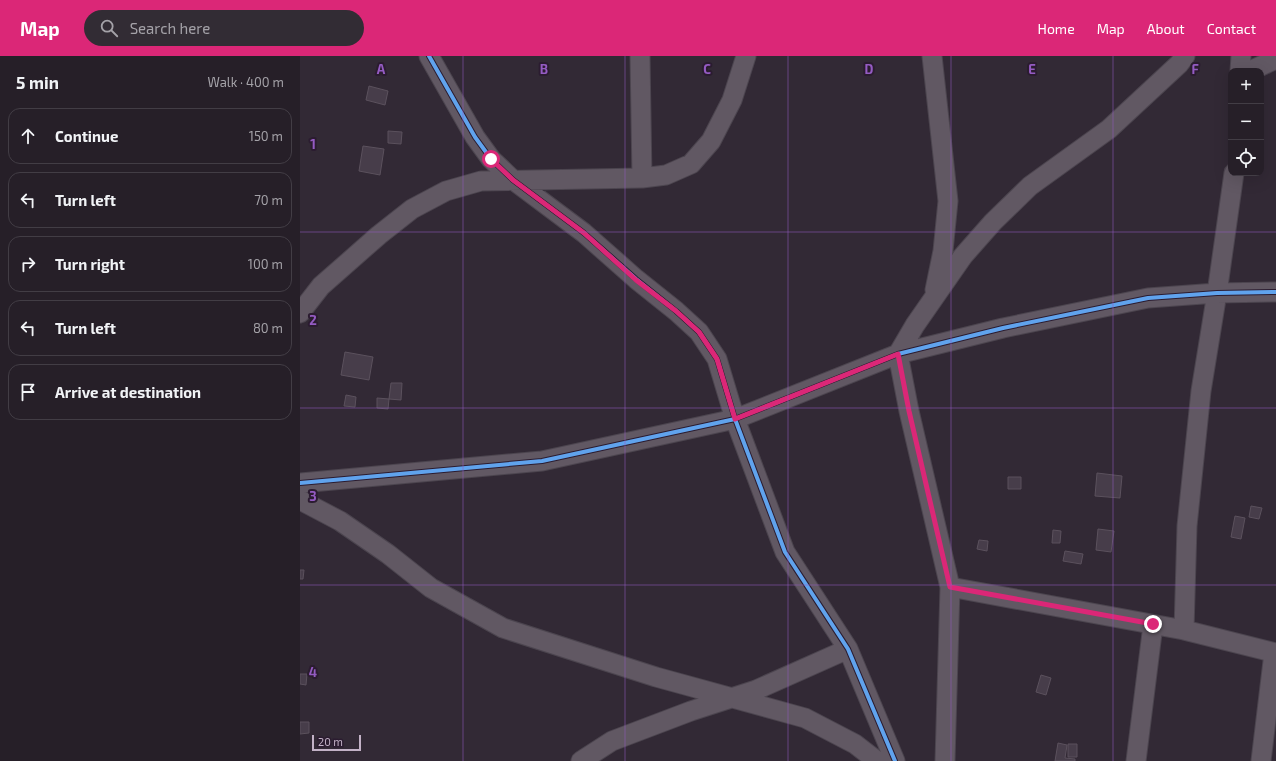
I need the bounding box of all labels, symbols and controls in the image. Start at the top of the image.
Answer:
search box [84,10,364,46]
text: Map [20,17,60,40]
icon: search [98,17,120,39]
text: Search here [130,19,210,37]
text: Home [1038,20,1075,37]
text: Map [1097,20,1125,37]
text: About [1147,20,1185,37]
text: Contact [1207,20,1256,37]
text: A [377,61,386,77]
text: B [540,61,548,77]
text: C [703,61,711,77]
text: D [865,61,874,77]
text: E [1028,61,1036,77]
text: F [1191,61,1199,77]
map controls [1228,68,1264,176]
button: + [1228,68,1264,104]
text: 5 min [16,72,59,92]
text: Walk · 400 m [208,74,284,90]
button: − [1228,104,1264,140]
icon: ahead [17,125,39,147]
text: Continue [55,127,118,145]
text: 150 m [249,128,283,144]
text: 1 [310,136,316,152]
button: locate [1228,140,1264,176]
route start [482,150,500,168]
icon: left [17,189,39,211]
text: Turn left [55,191,116,209]
text: 70 m [254,192,283,208]
icon: right [17,253,39,275]
text: Turn right [55,255,125,273]
text: 100 m [248,256,283,272]
text: 2 [309,312,317,328]
icon: left [17,317,39,339]
text: Turn left [55,319,116,337]
text: 80 m [253,320,283,336]
icon: arrive [17,381,39,403]
text: Arrive at destination [55,383,201,401]
text: 3 [309,488,317,504]
route end [1144,615,1162,633]
text: 4 [309,664,317,680]
scale bar [312,733,361,752]
text: 20 m [318,735,343,748]

